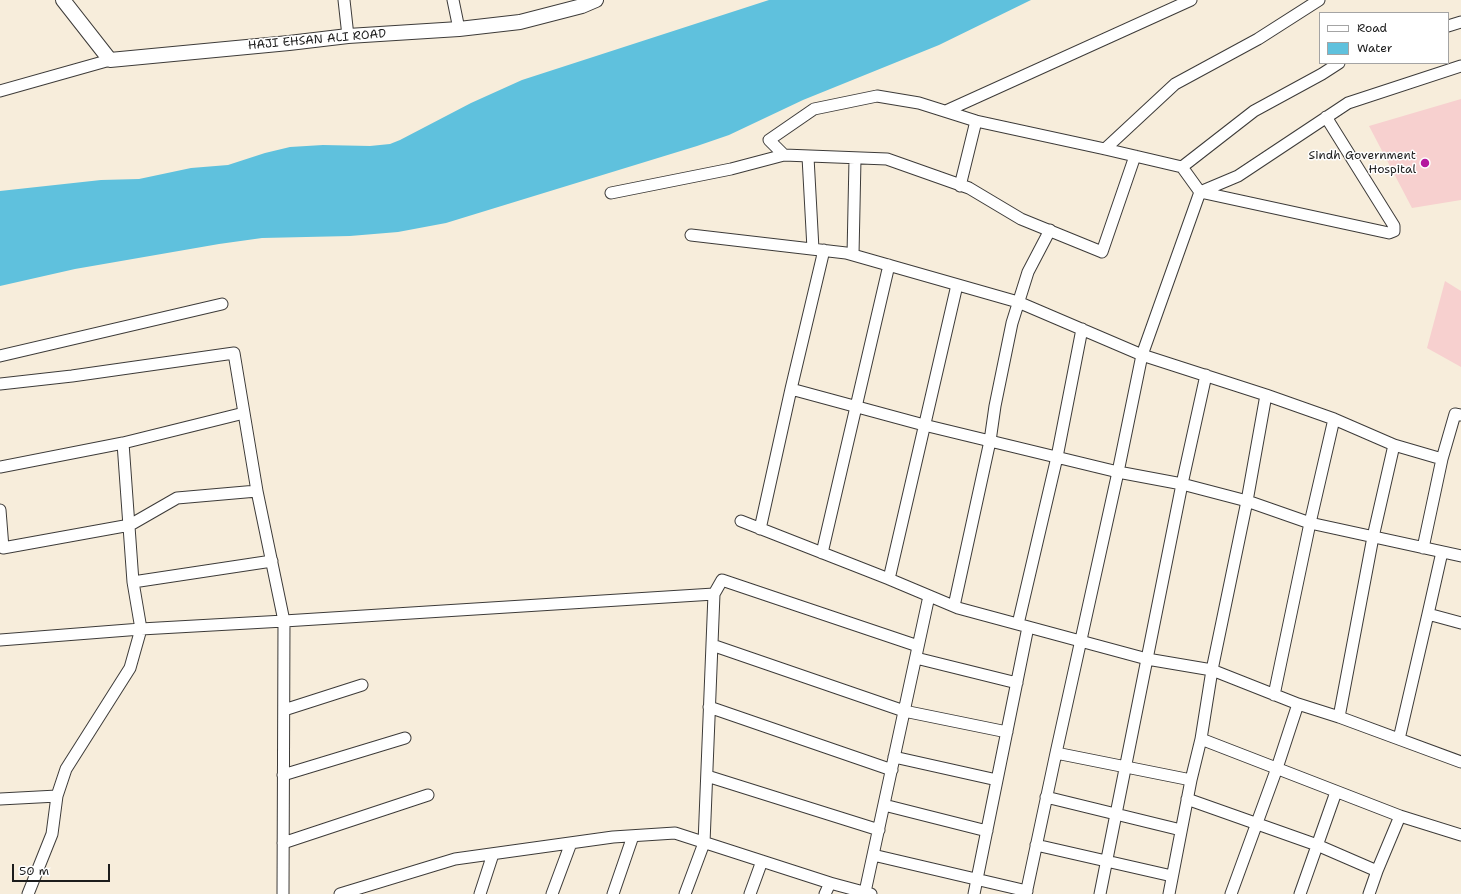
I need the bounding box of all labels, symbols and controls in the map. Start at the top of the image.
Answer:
legend [1319,12,1449,64]
text: Road [1357,20,1387,36]
street label: HAJI EHSAN ALI ROAD [247,27,387,53]
text: Water [1357,40,1392,56]
place label: Sindh Government Hospital [1309,149,1416,177]
marker: Sindh Government Hospital [1419,157,1431,169]
scale bar [14,856,112,882]
text: 50 m [19,863,49,879]

